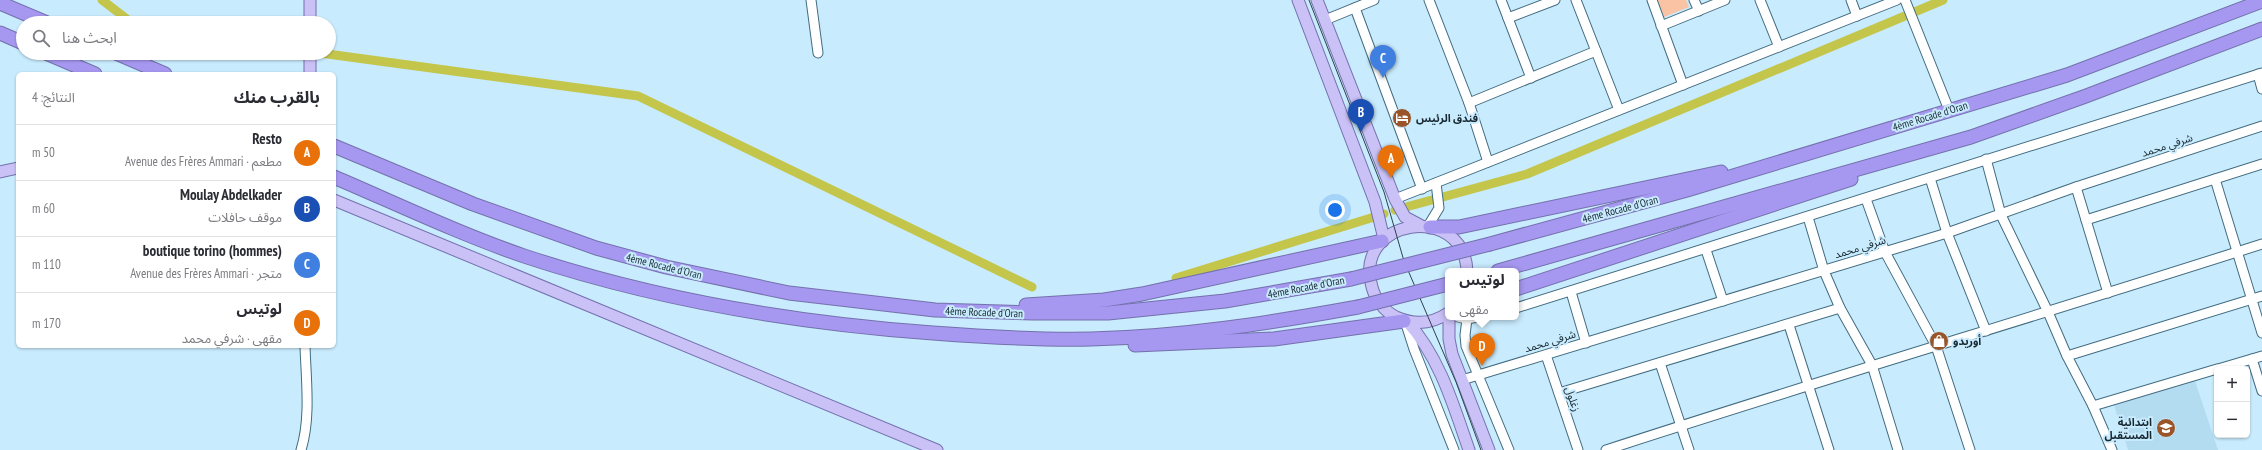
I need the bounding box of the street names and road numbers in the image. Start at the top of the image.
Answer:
street label: 4ème Rocade d'Oran [1891,98,1969,134]
street label: شرفي محمد [2140,130,2195,162]
street label: 4ème Rocade d'Oran [1581,192,1660,226]
street label: شرفي محمد [1833,232,1888,264]
street label: 4ème Rocade d'Oran [625,250,704,282]
street label: 4ème Rocade d'Oran [1266,273,1346,301]
street label: 4ème Rocade d'Oran [945,304,1023,320]
street label: شرفي محمد [1523,326,1578,358]
street label: زغلول [1562,385,1584,413]

